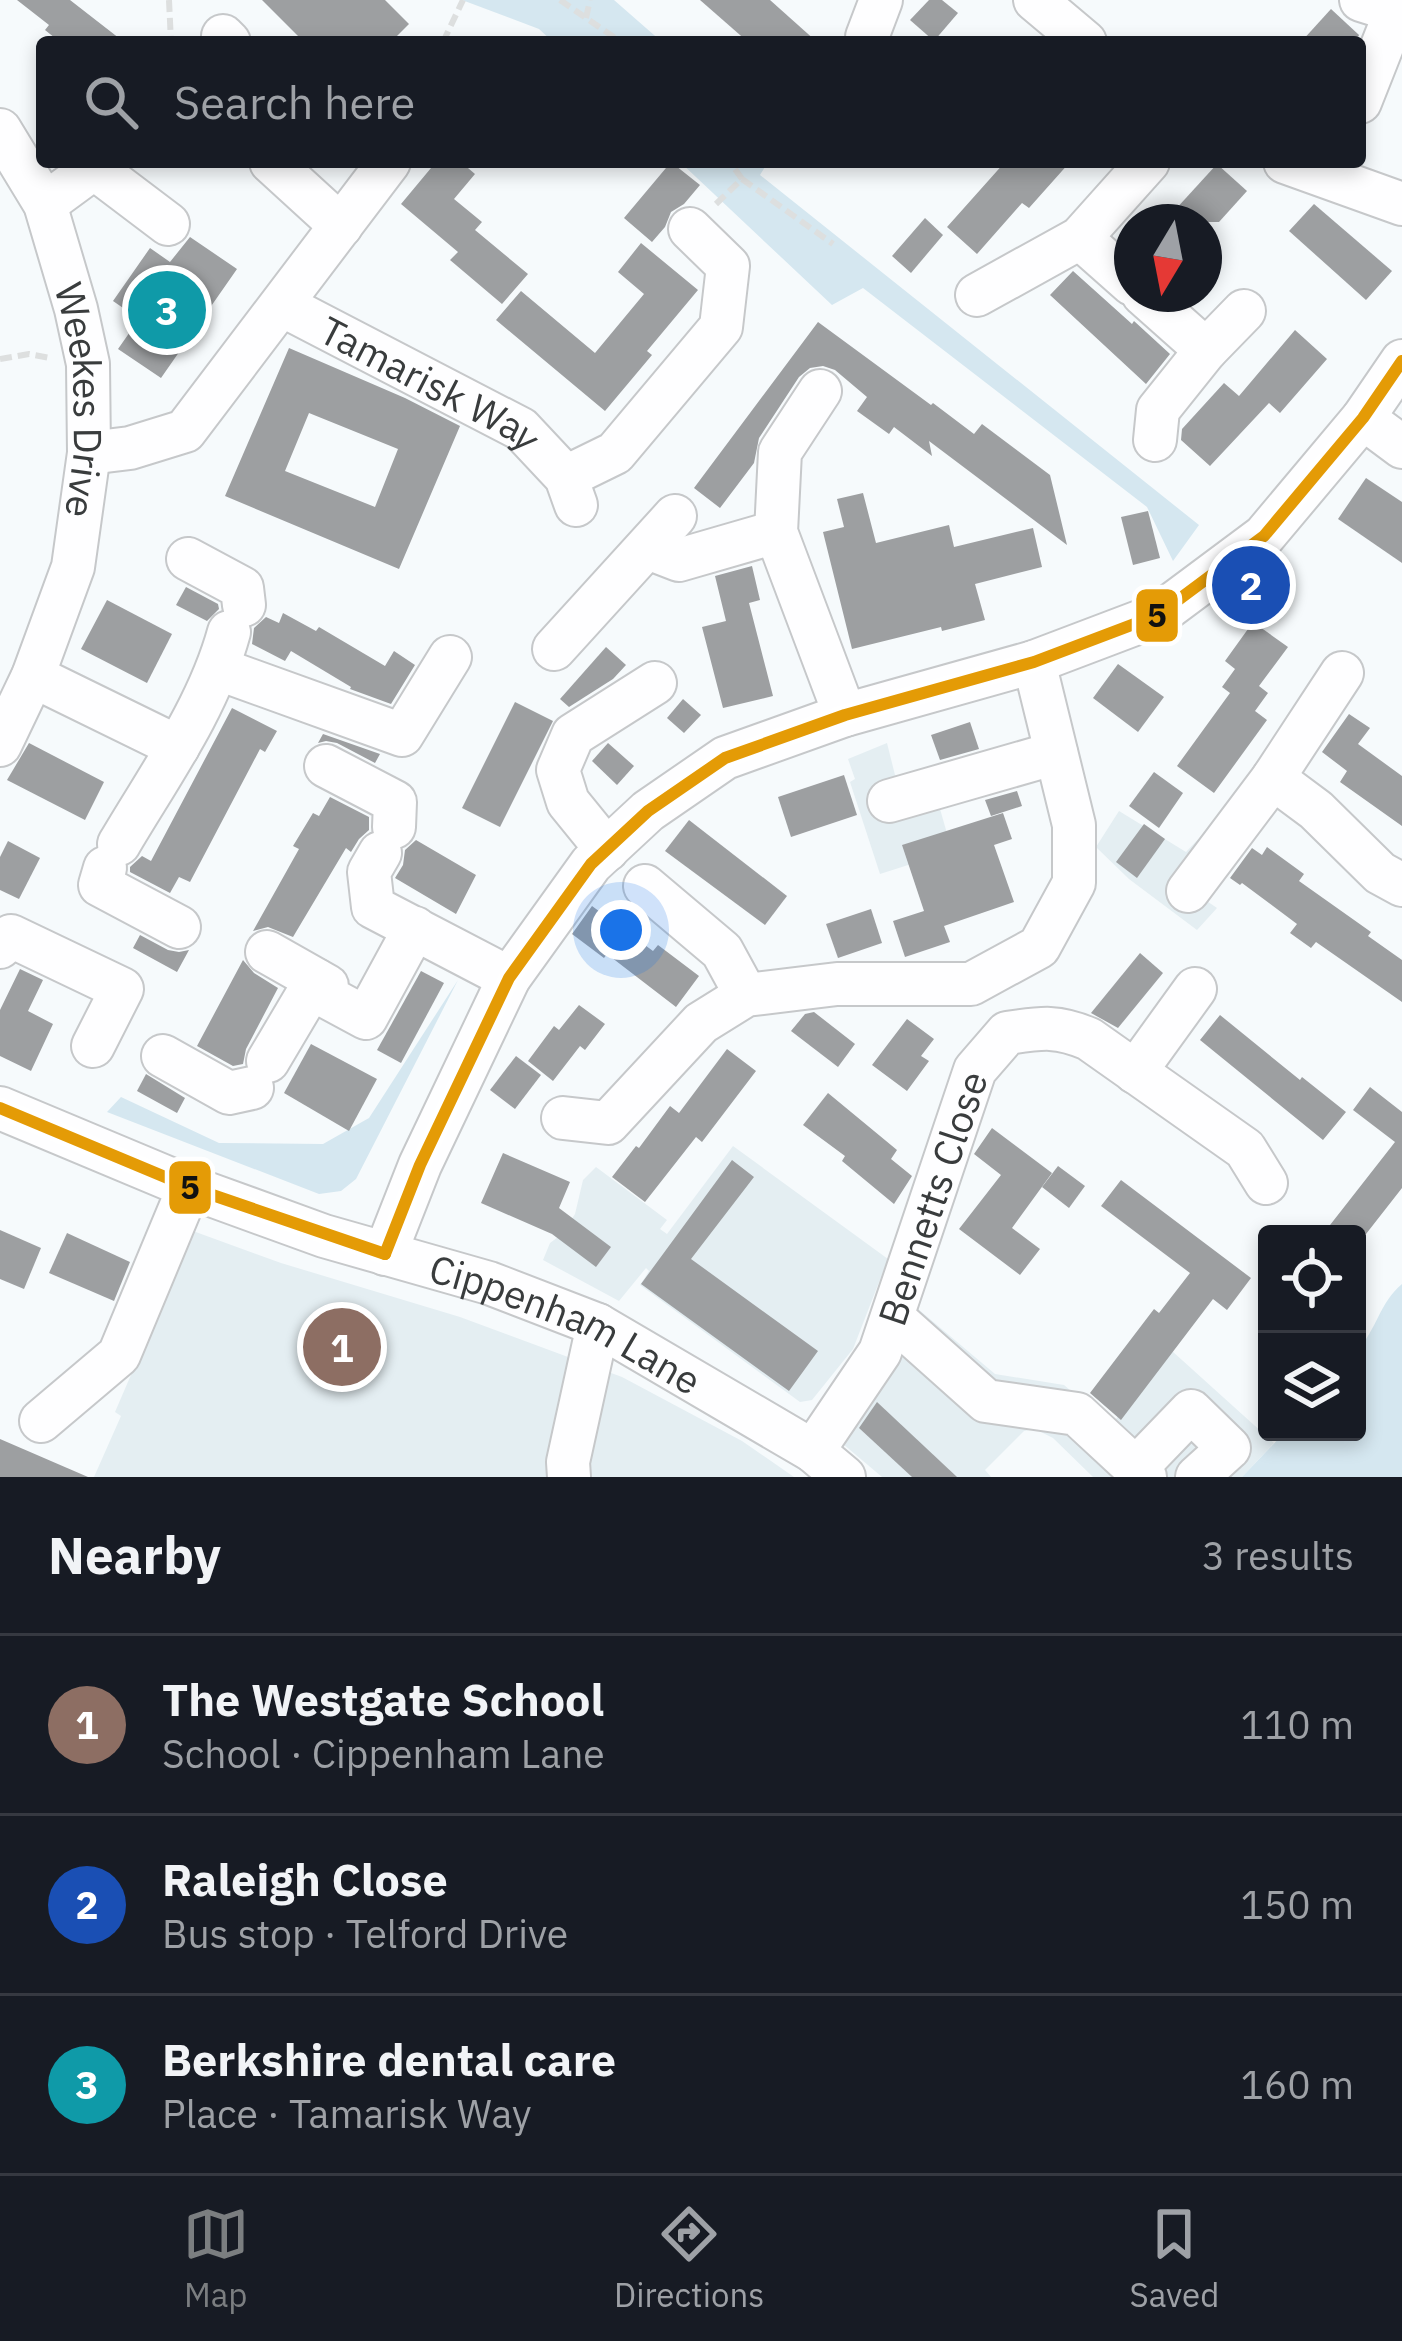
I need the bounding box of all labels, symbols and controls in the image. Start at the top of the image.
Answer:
search box [36,36,1366,168]
icon: search [78,69,144,135]
text: Search here [174,73,415,131]
north arrow [1114,204,1222,312]
pin: 3 [128,265,206,355]
street label: Weekes Drive [44,276,115,521]
street label: Tamarisk Way [312,304,553,461]
pin: 2 [1212,540,1290,630]
line badge: 5 [1134,587,1180,644]
text: 5 [1147,593,1167,636]
your location [591,900,651,960]
street label: Bennetts Close [865,1064,998,1332]
line badge: 5 [167,1159,213,1216]
text: 5 [180,1165,200,1208]
map controls [1258,1225,1366,1441]
button: locate [1258,1225,1366,1333]
street label: Cippenham Lane [424,1242,711,1405]
pin: 1 [303,1302,381,1392]
button: layers [1258,1333,1366,1441]
text: Nearby [48,1522,221,1588]
text: 3 results [1202,1530,1354,1581]
text: The Westgate School [162,1670,604,1728]
text: 1 [75,1699,99,1750]
text: 110 m [1241,1699,1354,1750]
text: School · Cippenham Lane [162,1728,605,1779]
text: Raleigh Close [162,1850,448,1908]
text: 2 [75,1879,99,1930]
text: 150 m [1241,1879,1354,1930]
text: Bus stop · Telford Drive [162,1908,568,1959]
text: Berkshire dental care [162,2030,616,2088]
text: 3 [75,2059,99,2110]
text: 160 m [1241,2059,1354,2110]
text: Place · Tamarisk Way [162,2088,532,2139]
tab: Map [183,2201,249,2316]
tab: Directions [614,2201,764,2316]
tab: Saved [1130,2201,1219,2316]

